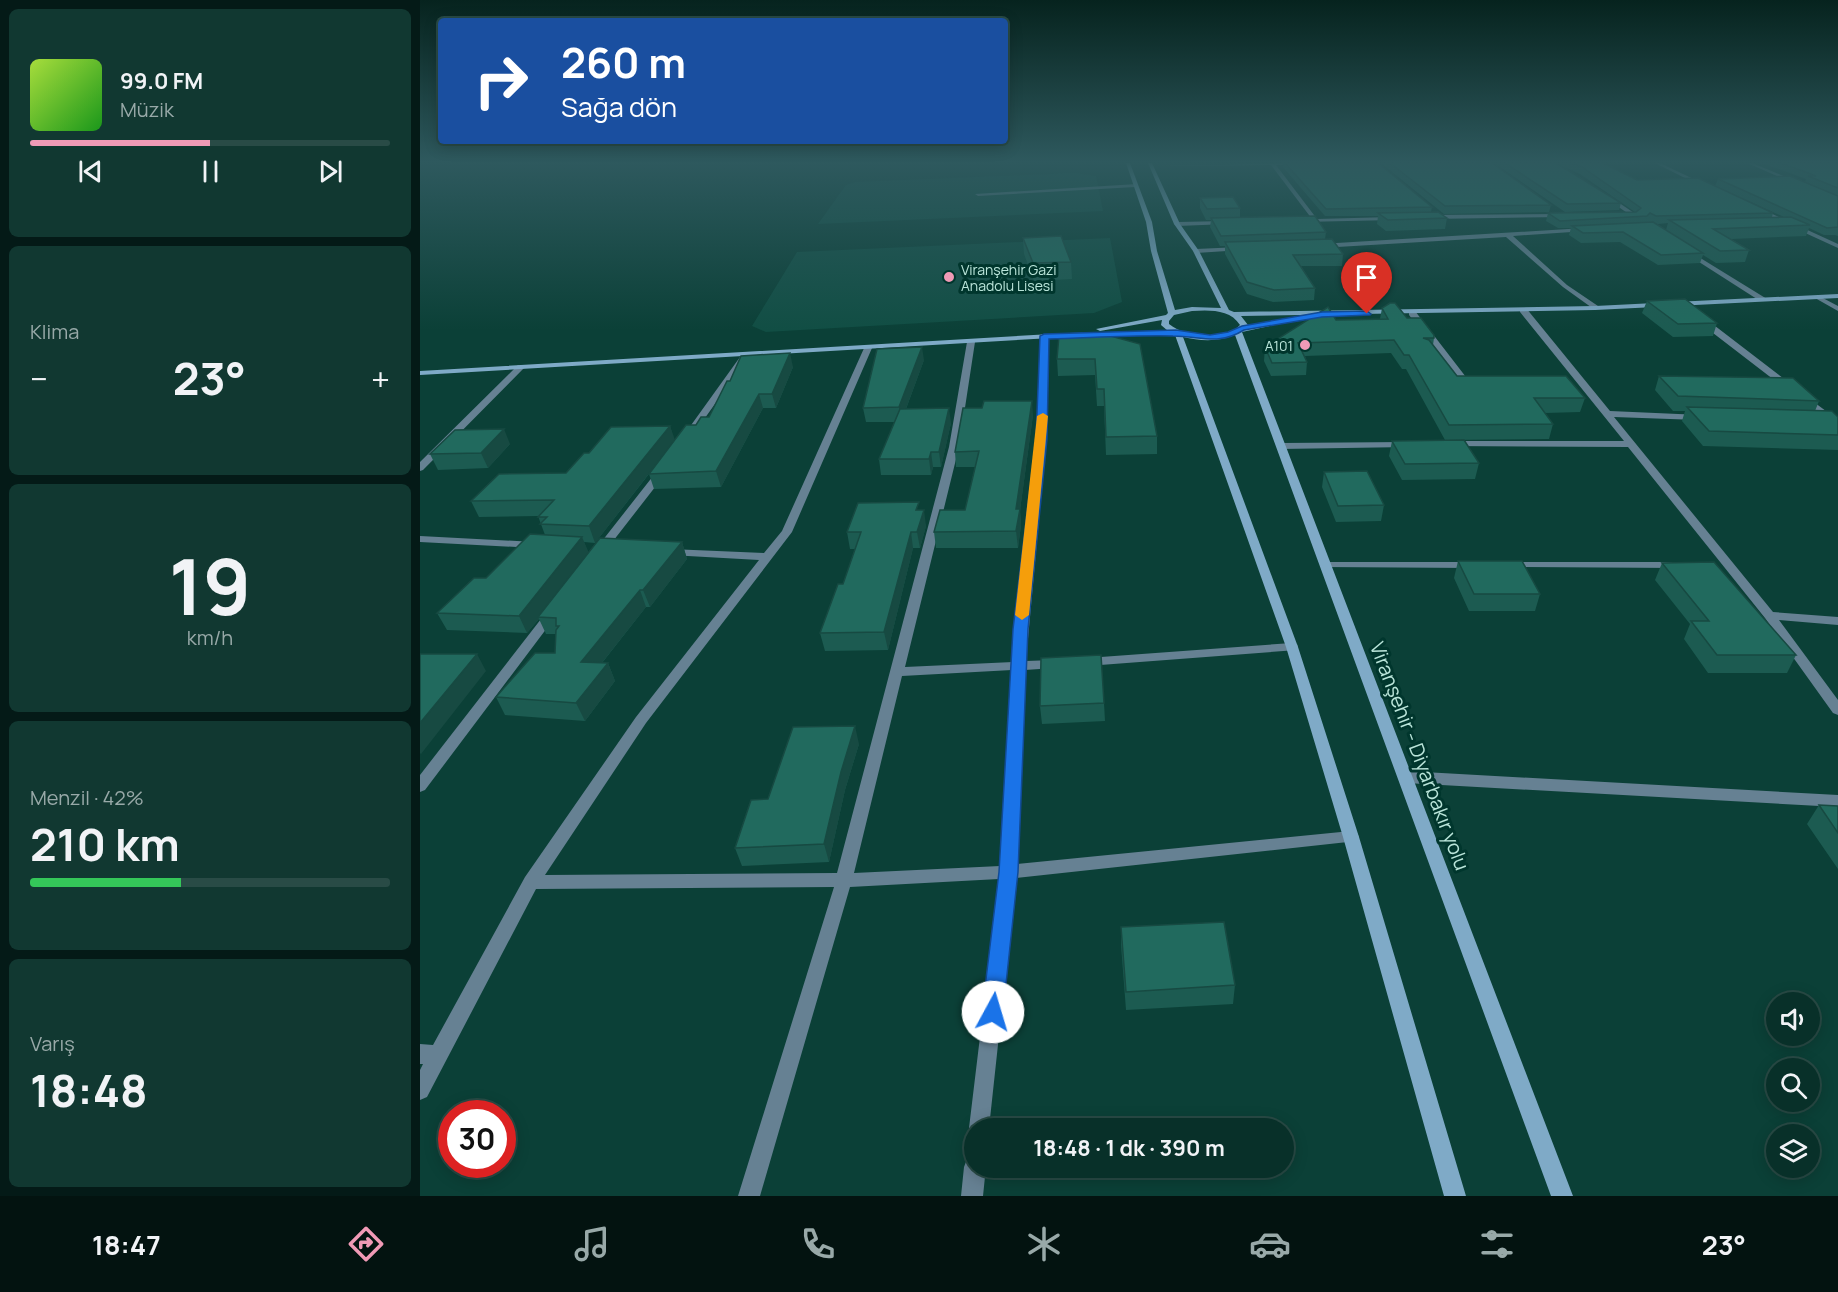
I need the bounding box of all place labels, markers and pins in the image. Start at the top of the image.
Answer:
pin [1341,252,1392,314]
place label: Viranşehir Gazi Anadolu Lisesi [961,260,1057,295]
marker: Viranşehir Gazi Anadolu Lisesi [942,270,956,284]
place label: A101 [1265,336,1293,355]
marker: A101 [1298,338,1312,352]

